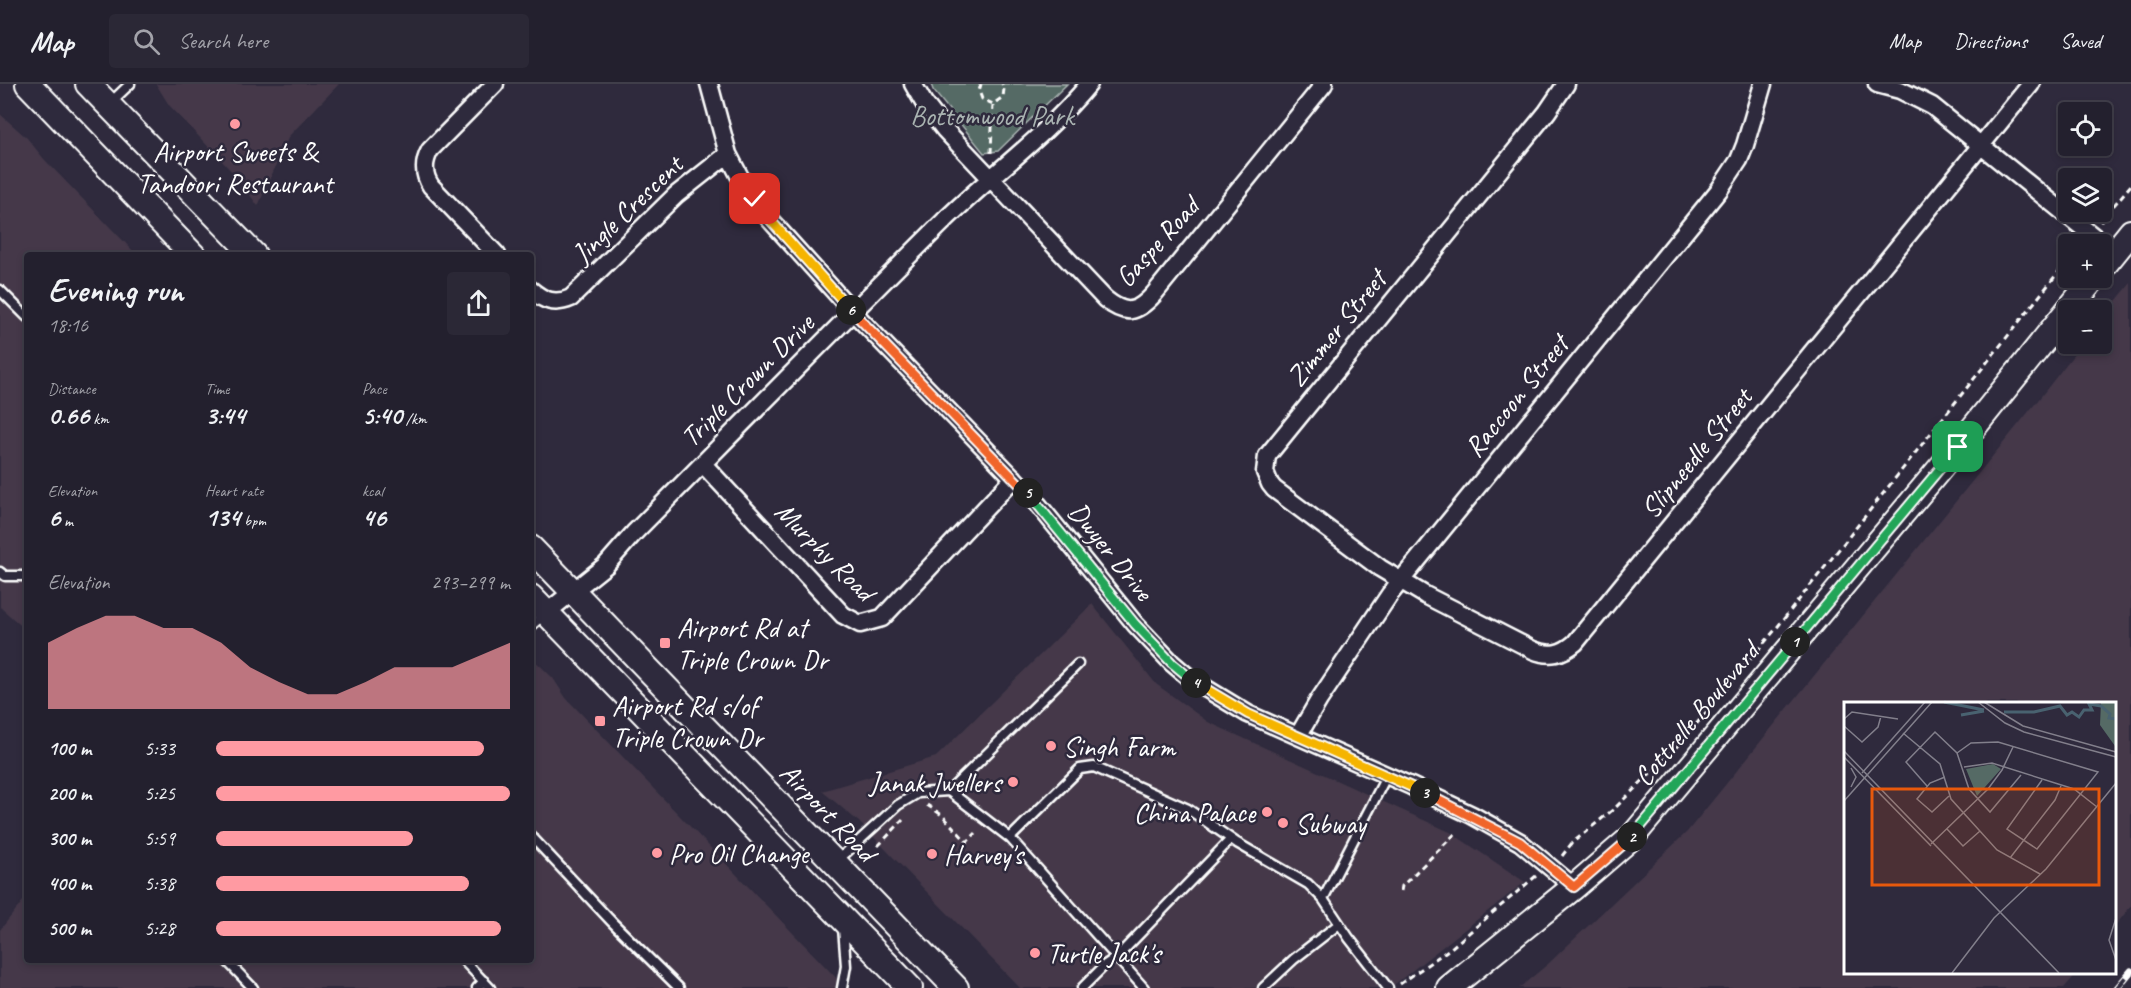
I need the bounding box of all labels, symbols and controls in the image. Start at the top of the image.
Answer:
search box [109,14,529,68]
text: Map [30,24,73,59]
icon: search [130,25,163,58]
text: Search here [178,27,268,55]
text: Map [1889,28,1921,54]
text: Directions [1954,28,2027,54]
text: Saved [2060,28,2101,54]
park label: Bottomwood Park [910,98,1077,133]
map controls [2058,102,2112,354]
button: locate [2058,102,2112,156]
marker: Airport Sweets & Tandoori Restaurant [228,117,242,131]
place label: Airport Sweets & Tandoori Restaurant [137,134,336,201]
street label: Jingle Crescent [563,146,692,272]
button: layers [2058,168,2112,222]
pin [729,173,780,224]
icon: check [738,182,771,215]
street label: Gaspe Road [1108,187,1209,294]
button: + [2058,234,2112,288]
street label: Zimmer Street [1278,260,1396,393]
text: Evening run [48,269,183,311]
button: share [447,272,510,335]
pin: 6 [836,295,866,325]
text: 6 [847,300,855,320]
button: − [2058,300,2112,354]
street label: Triple Crown Drive [673,305,822,454]
text: 18:16 [48,313,88,338]
street label: Raccoon Street [1456,325,1578,464]
text: Distance [48,379,96,399]
text: Time [205,379,229,399]
text: Pace [362,379,387,399]
street label: Slipneedle Street [1633,379,1761,525]
text: 0.66 [48,399,89,432]
text: 3:44 [205,399,245,432]
text: 5:40 [362,399,402,432]
text: km [89,409,109,429]
text: /km [402,409,427,429]
pin [1932,421,1983,472]
icon: arrive [1941,430,1974,463]
pin: 5 [1013,478,1043,508]
text: Elevation [48,481,97,501]
text: Heart rate [205,481,263,501]
text: kcal [362,481,383,501]
text: 5 [1025,483,1031,503]
street label: Murphy Road [768,494,885,611]
street label: Dwyer Drive [1061,495,1162,609]
text: 6 [48,501,60,534]
text: 134 [205,501,240,534]
text: 46 [362,501,386,534]
text: m [60,511,73,531]
text: bpm [240,511,266,531]
text: Elevation [48,570,110,595]
text: 293–299 m [431,570,510,595]
place label: Airport Rd at Triple Crown Dr [677,610,830,677]
pin: 1 [1780,627,1810,657]
street label: Cottrelle Boulevard [1626,632,1769,793]
text: 1 [1791,632,1799,652]
marker: Airport Rd at Triple Crown Dr [658,636,672,650]
pin: 4 [1181,668,1211,698]
text: 4 [1192,673,1200,693]
place label: Airport Rd s/of Triple Crown Dr [612,688,765,755]
inset map [1844,702,2116,973]
marker: Airport Rd s/of Triple Crown Dr [593,714,607,728]
place label: Singh Farm [1063,729,1177,764]
text: 100 m [48,736,91,761]
text: 5:33 [144,736,175,761]
marker: Singh Farm [1044,739,1058,753]
street label: Airport Road [772,755,886,872]
place label: Janak Jwellers [867,765,1003,800]
marker: Janak Jwellers [1006,775,1020,789]
pin: 3 [1410,778,1440,808]
text: 200 m [48,781,91,806]
text: 5:25 [144,781,175,806]
text: 3 [1421,783,1429,803]
place label: China Palace [1134,795,1257,830]
marker: China Palace [1260,805,1274,819]
place label: Subway [1295,806,1368,841]
marker: Subway [1276,816,1290,830]
pin: 2 [1617,822,1647,852]
text: 300 m [48,826,91,851]
text: 5:59 [144,826,175,851]
text: 2 [1628,827,1636,847]
place label: Pro Oil Change [669,836,810,871]
place label: Harvey's [944,837,1025,872]
marker: Pro Oil Change [650,846,664,860]
marker: Harvey's [925,847,939,861]
text: 400 m [48,871,91,896]
text: 5:38 [144,871,175,896]
text: 500 m [48,916,91,941]
text: 5:28 [144,916,175,941]
place label: Turtle Jack's [1047,936,1163,971]
marker: Turtle Jack's [1028,946,1042,960]

